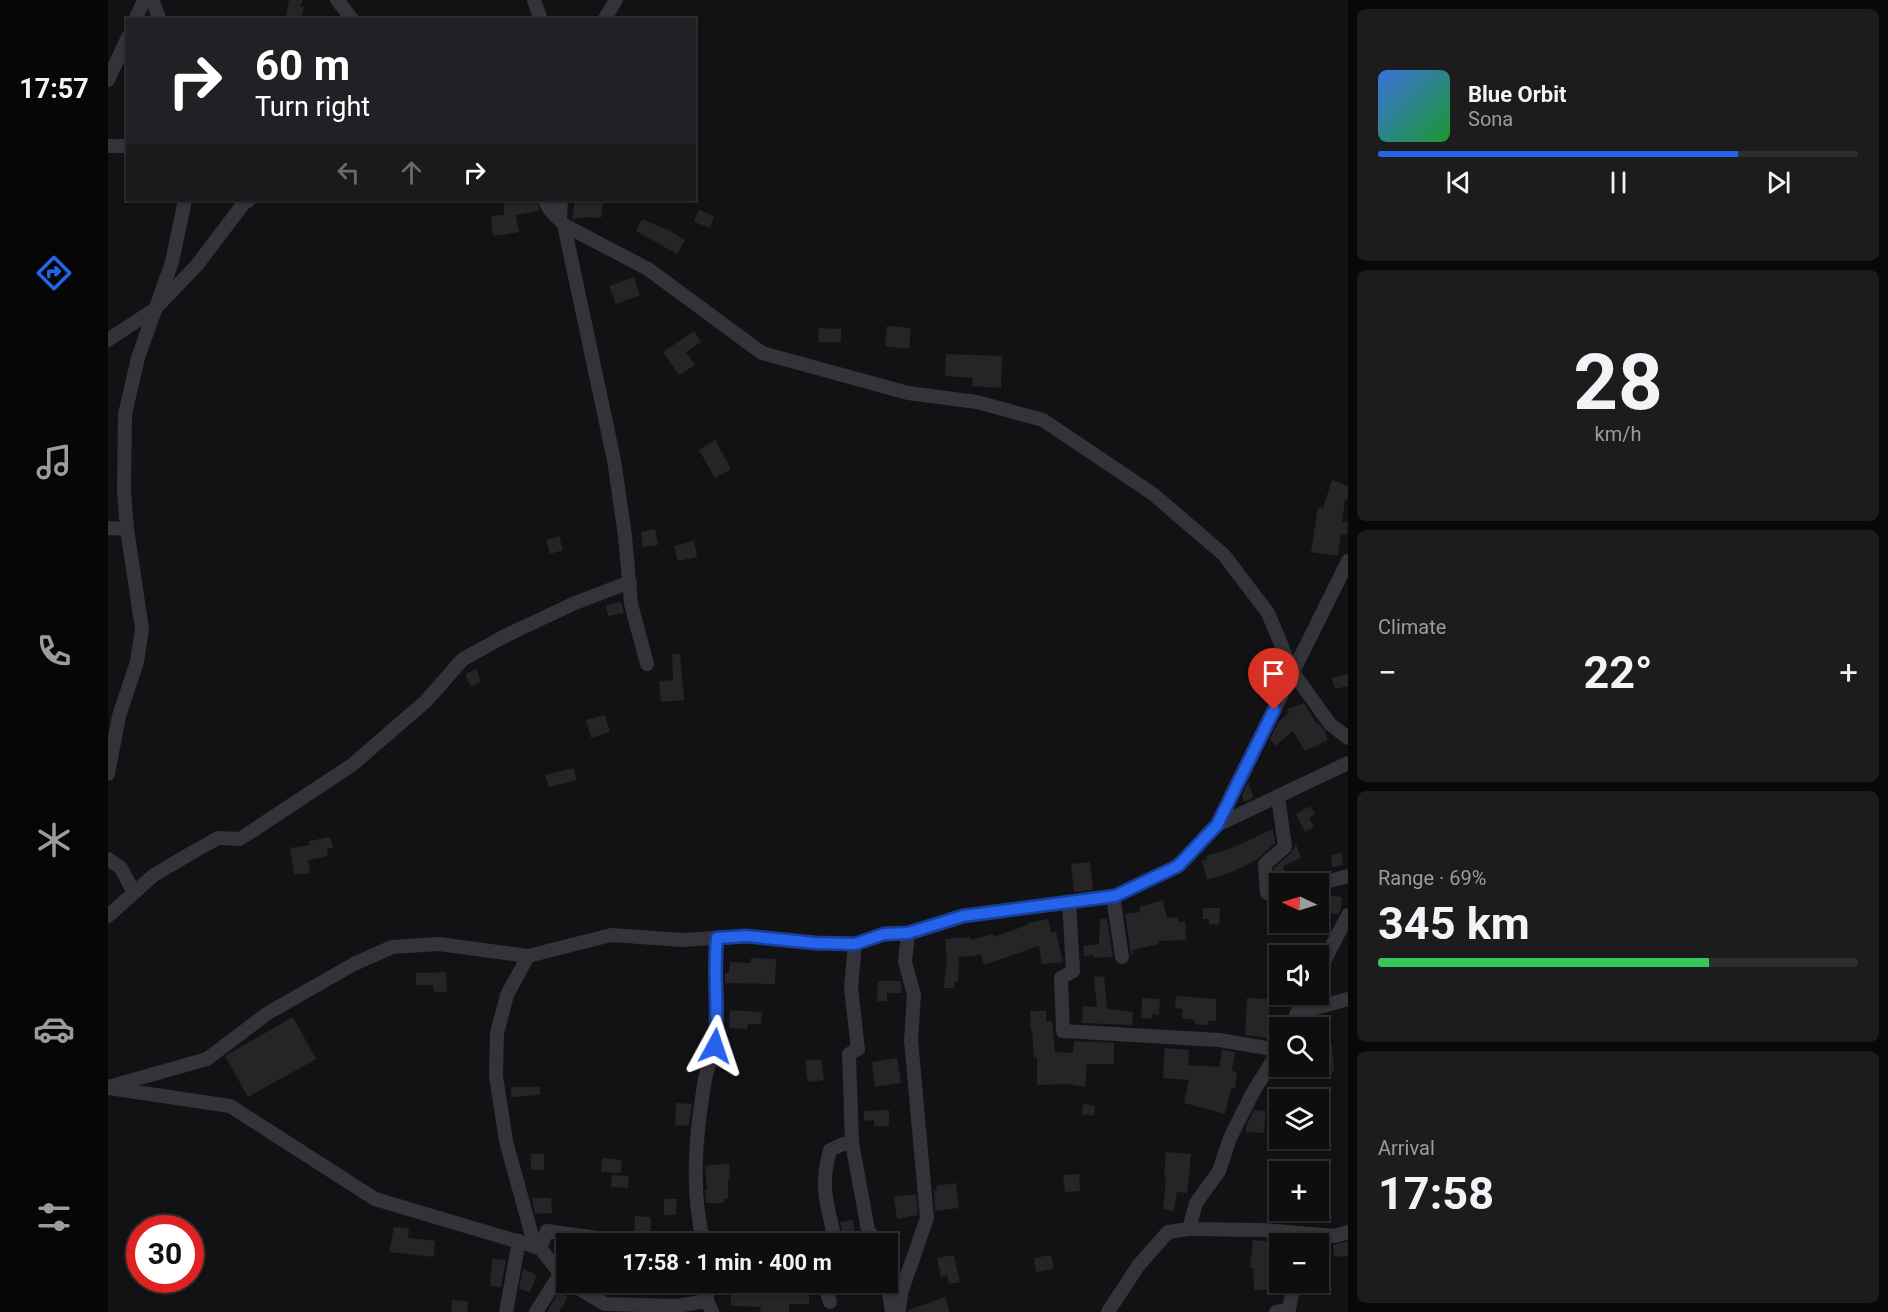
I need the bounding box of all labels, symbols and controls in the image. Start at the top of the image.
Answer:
text: 60 m [255,41,350,90]
icon: right [156,42,234,120]
text: 17:57 [19,73,89,105]
text: Blue Orbit [1468,82,1566,107]
text: Turn right [255,91,370,123]
text: Sona [1468,107,1513,131]
icon: left [332,156,365,189]
icon: ahead [395,156,428,189]
icon: right [458,156,491,189]
icon: previous [1442,166,1475,199]
icon: pause [1602,166,1635,199]
icon: next [1762,166,1795,199]
icon: directions [33,252,75,294]
text: 28 [1573,337,1663,428]
text: km/h [1595,422,1641,446]
icon: music [33,441,75,483]
text: Climate [1378,615,1446,639]
icon: phone [33,630,75,672]
text: 22° [1583,646,1653,699]
pin [1248,648,1299,710]
text: − [1378,653,1397,692]
text: + [1839,653,1858,692]
icon: arrive [1257,657,1290,690]
icon: climate [33,819,75,861]
text: Range · 69% [1378,866,1486,890]
north arrow [1269,873,1329,933]
map controls [1269,873,1329,1293]
text: 345 km [1378,897,1530,950]
button: sound [1269,945,1329,1005]
icon: car [33,1008,75,1050]
position arrow [683,1014,747,1078]
button: search [1269,1017,1329,1077]
button: layers [1269,1089,1329,1149]
text: Arrival [1378,1136,1435,1160]
button: + [1269,1161,1329,1221]
text: 17:58 [1378,1167,1494,1220]
icon: filters [33,1196,75,1238]
speed limit sign: 30 [126,1215,204,1293]
button: − [1269,1233,1329,1293]
text: 17:58 · 1 min · 400 m [622,1250,832,1275]

